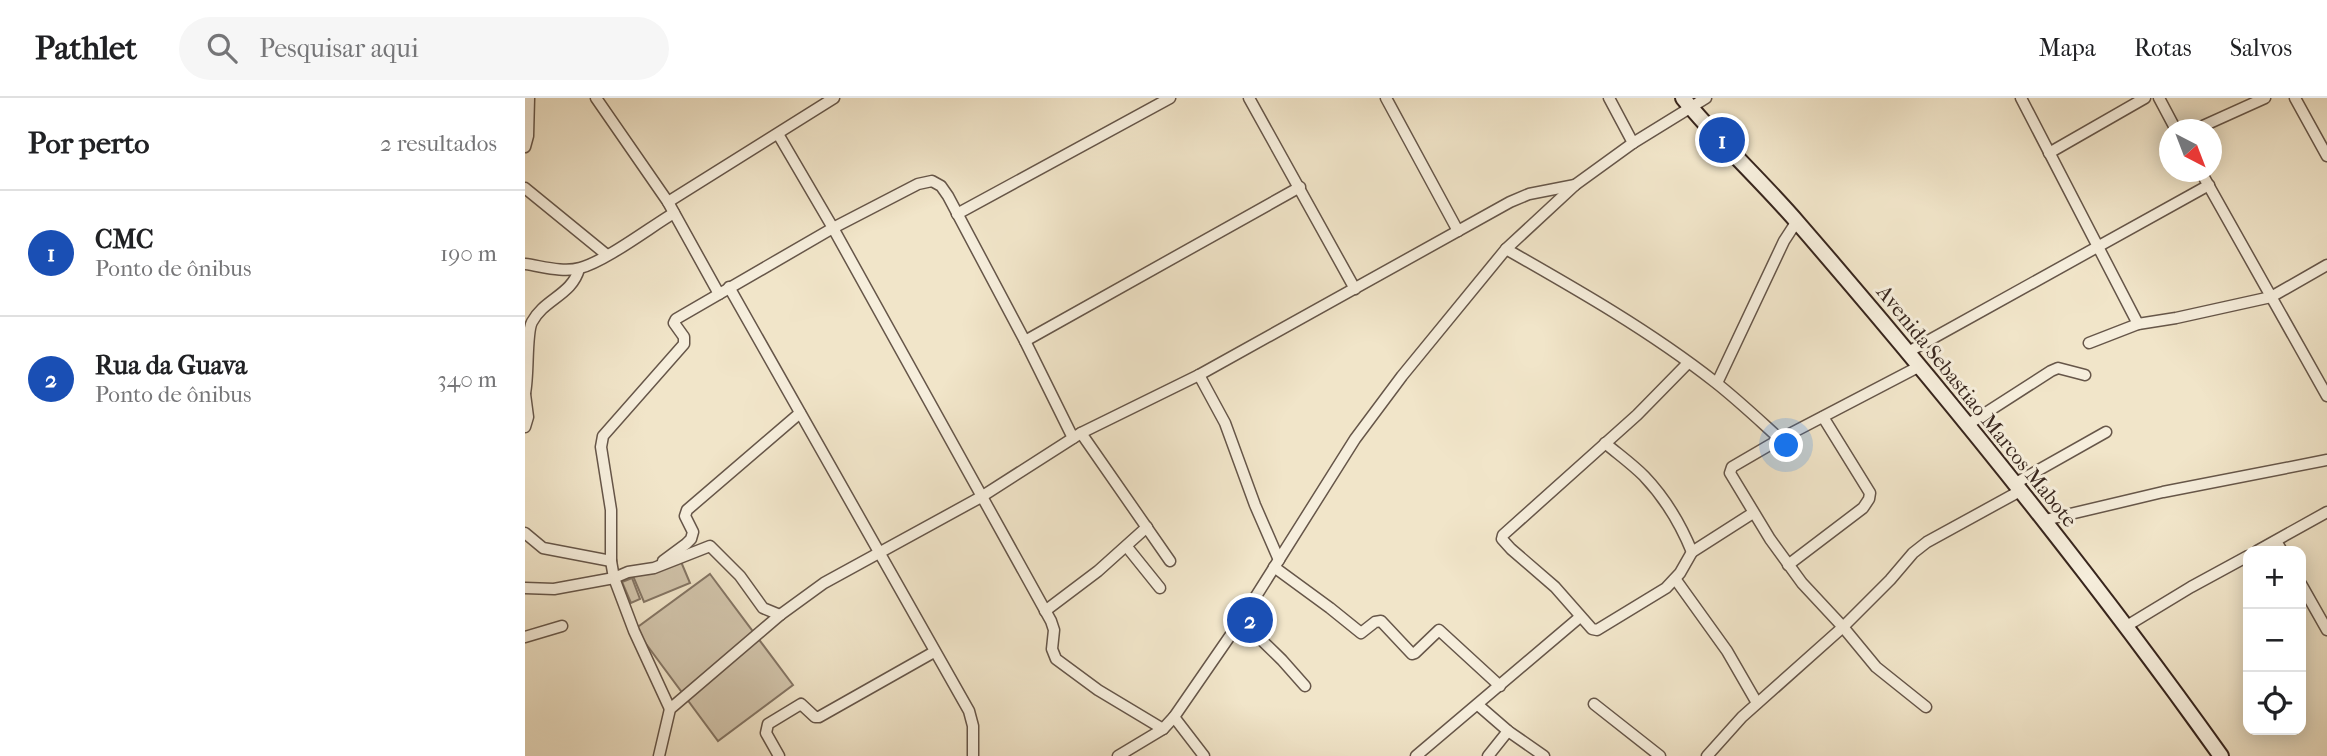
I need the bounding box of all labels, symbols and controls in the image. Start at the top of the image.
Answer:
search box [179,17,669,80]
text: Pathlet [35,29,137,68]
icon: search [203,29,241,67]
text: Pesquisar aqui [259,33,419,64]
text: Mapa [2039,34,2096,62]
text: Rotas [2134,34,2192,62]
text: Salvos [2230,34,2292,62]
pin: 1 [1699,114,1745,166]
north arrow [2159,119,2222,182]
text: Por perto [28,126,150,161]
text: 2 resultados [380,130,497,157]
text: CMC [95,224,154,255]
text: 1 [47,240,55,267]
text: 190 m [440,240,497,267]
text: Ponto de ônibus [95,255,252,282]
street label: Avenida Sebastiao Marcos Mabote [1871,280,2082,532]
text: Rua da Guava [95,350,247,381]
text: 2 [45,366,57,393]
text: 340 m [437,366,497,393]
text: Ponto de ônibus [95,381,252,408]
your location [1769,428,1803,462]
map controls [2243,546,2306,735]
button: + [2243,546,2306,609]
pin: 2 [1227,594,1273,646]
button: − [2243,609,2306,672]
button: locate [2243,672,2306,735]

